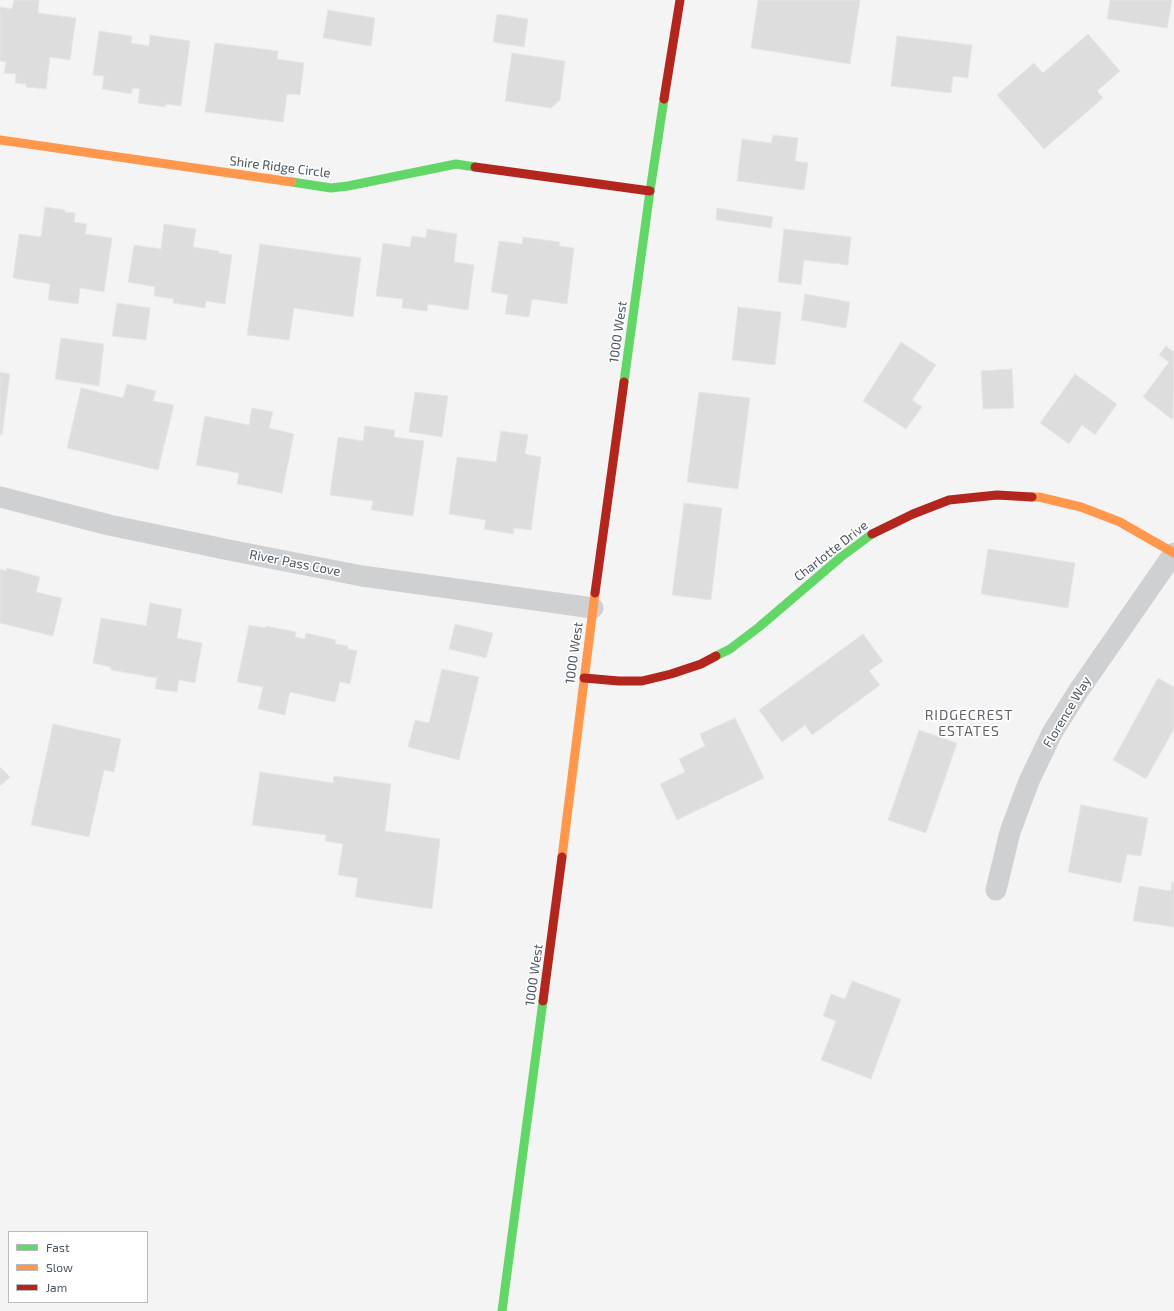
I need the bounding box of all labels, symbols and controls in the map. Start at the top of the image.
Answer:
street label: Shire Ridge Circle [229,153,331,181]
street label: 1000 West [606,300,630,364]
street label: Charlotte Drive [791,517,871,585]
street label: River Pass Cove [248,547,342,579]
street label: 1000 West [562,621,586,685]
street label: Florence Way [1040,674,1094,750]
district label: RIDGECREST ESTATES [925,707,1013,740]
street label: 1000 West [522,943,546,1007]
legend [8,1231,148,1303]
text: Fast [46,1240,69,1254]
text: Slow [46,1260,73,1274]
text: Jam [46,1280,67,1294]

